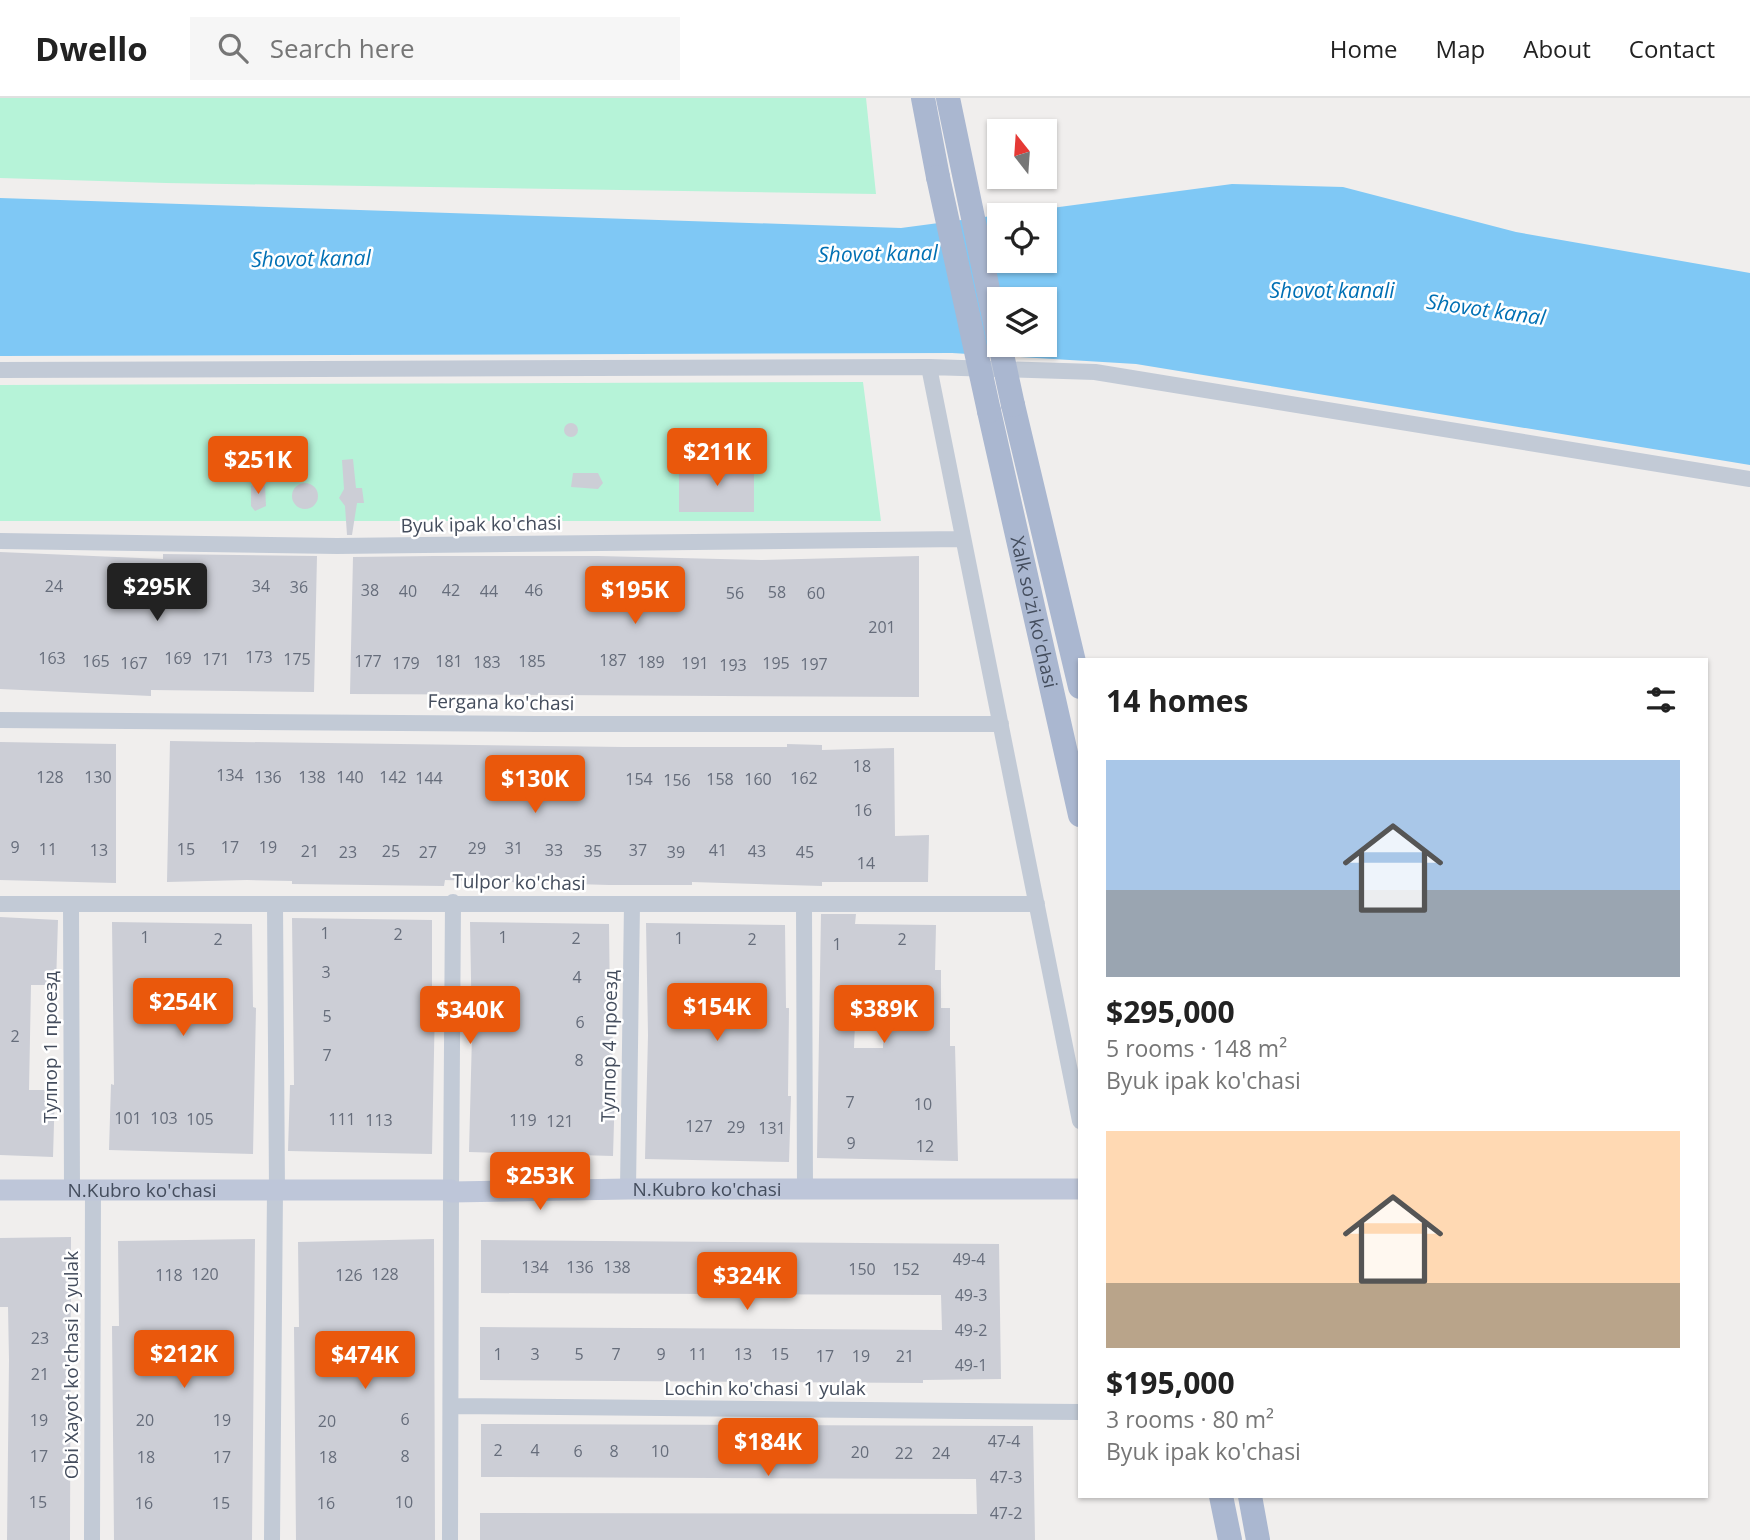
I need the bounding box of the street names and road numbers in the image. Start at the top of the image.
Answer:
street label: Byuk ipak ko'chasi [400,510,562,538]
street label: Xalk so'zi ko'chasi [1005,533,1064,691]
street label: Fergana ko'chasi [427,688,575,716]
street label: Tulpor ko'chasi [452,868,586,896]
street label: Тулпор 4 проезд [595,970,623,1122]
street label: Тулпор 1 проезд [37,971,63,1123]
street label: N.Kubro ko'chasi [632,1176,782,1202]
street label: N.Kubro ko'chasi [67,1177,217,1203]
street label: Obi Xayot ko'chasi 2 yulak [58,1251,84,1479]
street label: Lochin ko'chasi 1 yulak [664,1375,866,1401]

